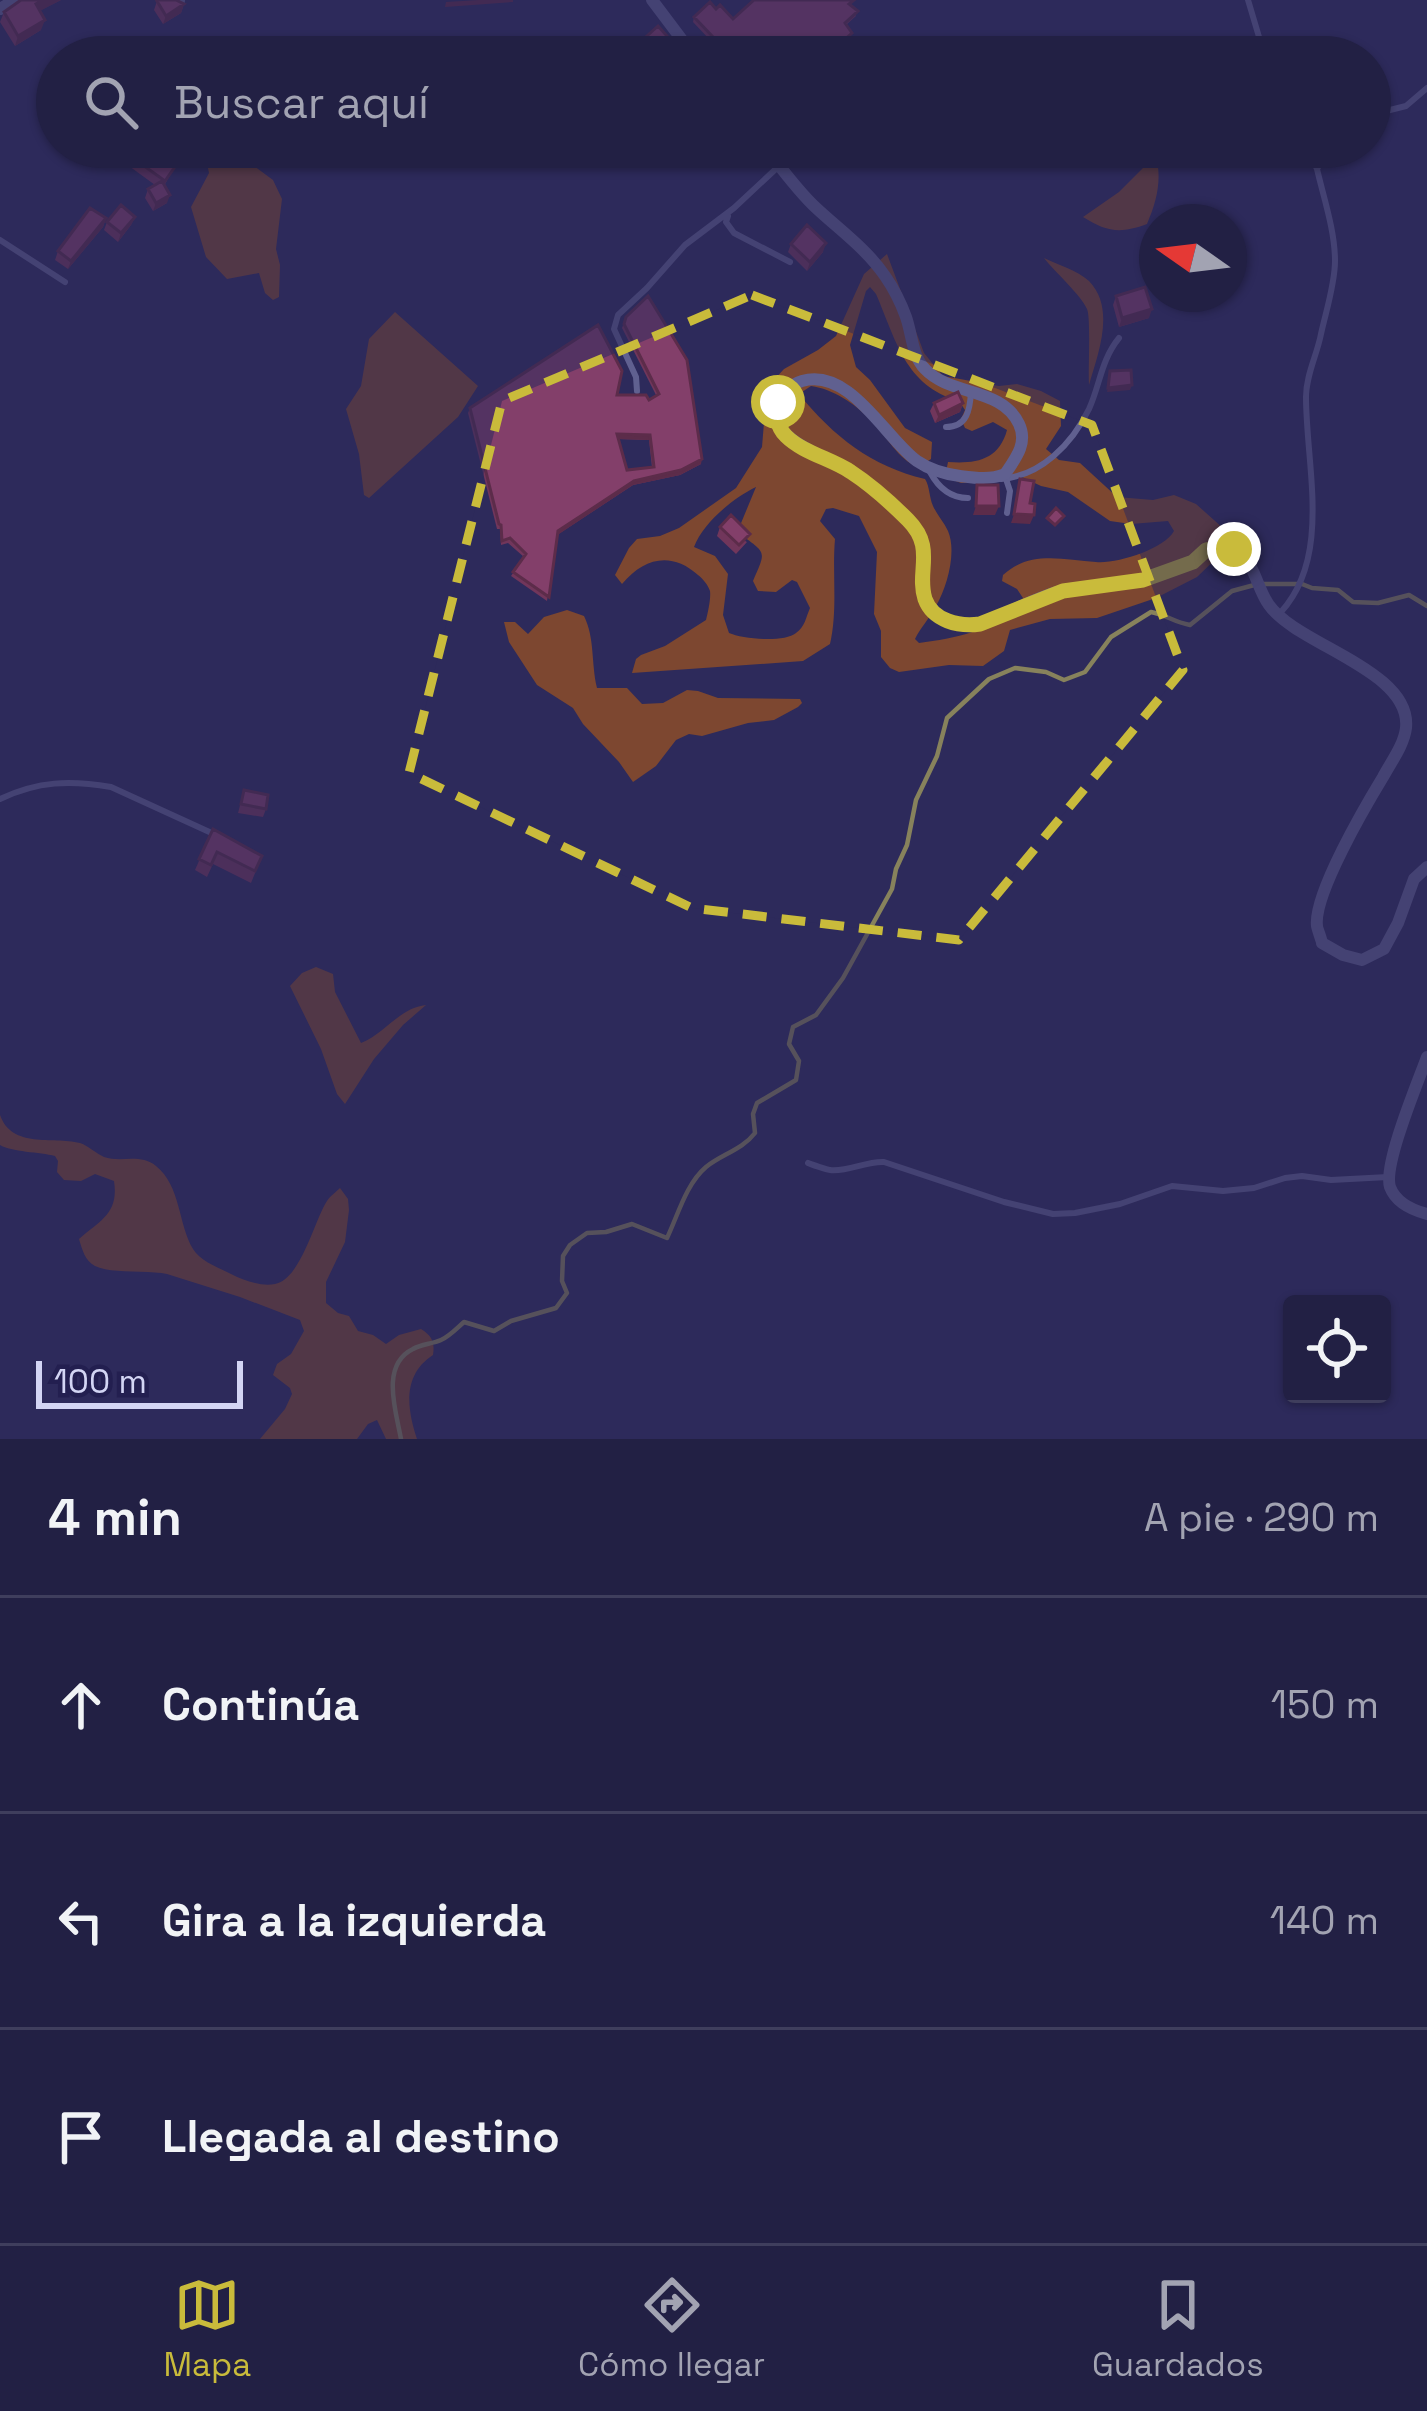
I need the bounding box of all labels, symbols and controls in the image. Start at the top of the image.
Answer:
search box [36,36,1391,168]
icon: search [78,69,144,135]
text: Buscar aquí [174,74,429,131]
north arrow [1139,204,1247,312]
route start [751,375,805,429]
route end [1207,522,1261,576]
map controls [1283,1295,1391,1403]
button: locate [1283,1295,1391,1403]
scale bar [36,1355,243,1408]
text: 100 m [54,1361,147,1403]
text: 4 min [48,1485,182,1550]
text: A pie · 290 m [1144,1493,1379,1542]
icon: ahead [48,1672,114,1738]
text: Continúa [162,1676,359,1733]
text: 150 m [1271,1680,1379,1729]
icon: left [48,1888,114,1954]
text: Gira a la izquierda [162,1892,546,1949]
text: 140 m [1270,1896,1379,1945]
icon: arrive [48,2104,114,2170]
text: Llegada al destino [162,2108,560,2165]
tab: Mapa [163,2272,251,2386]
tab: Cómo llegar [578,2272,765,2386]
tab: Guardados [1092,2272,1264,2386]

